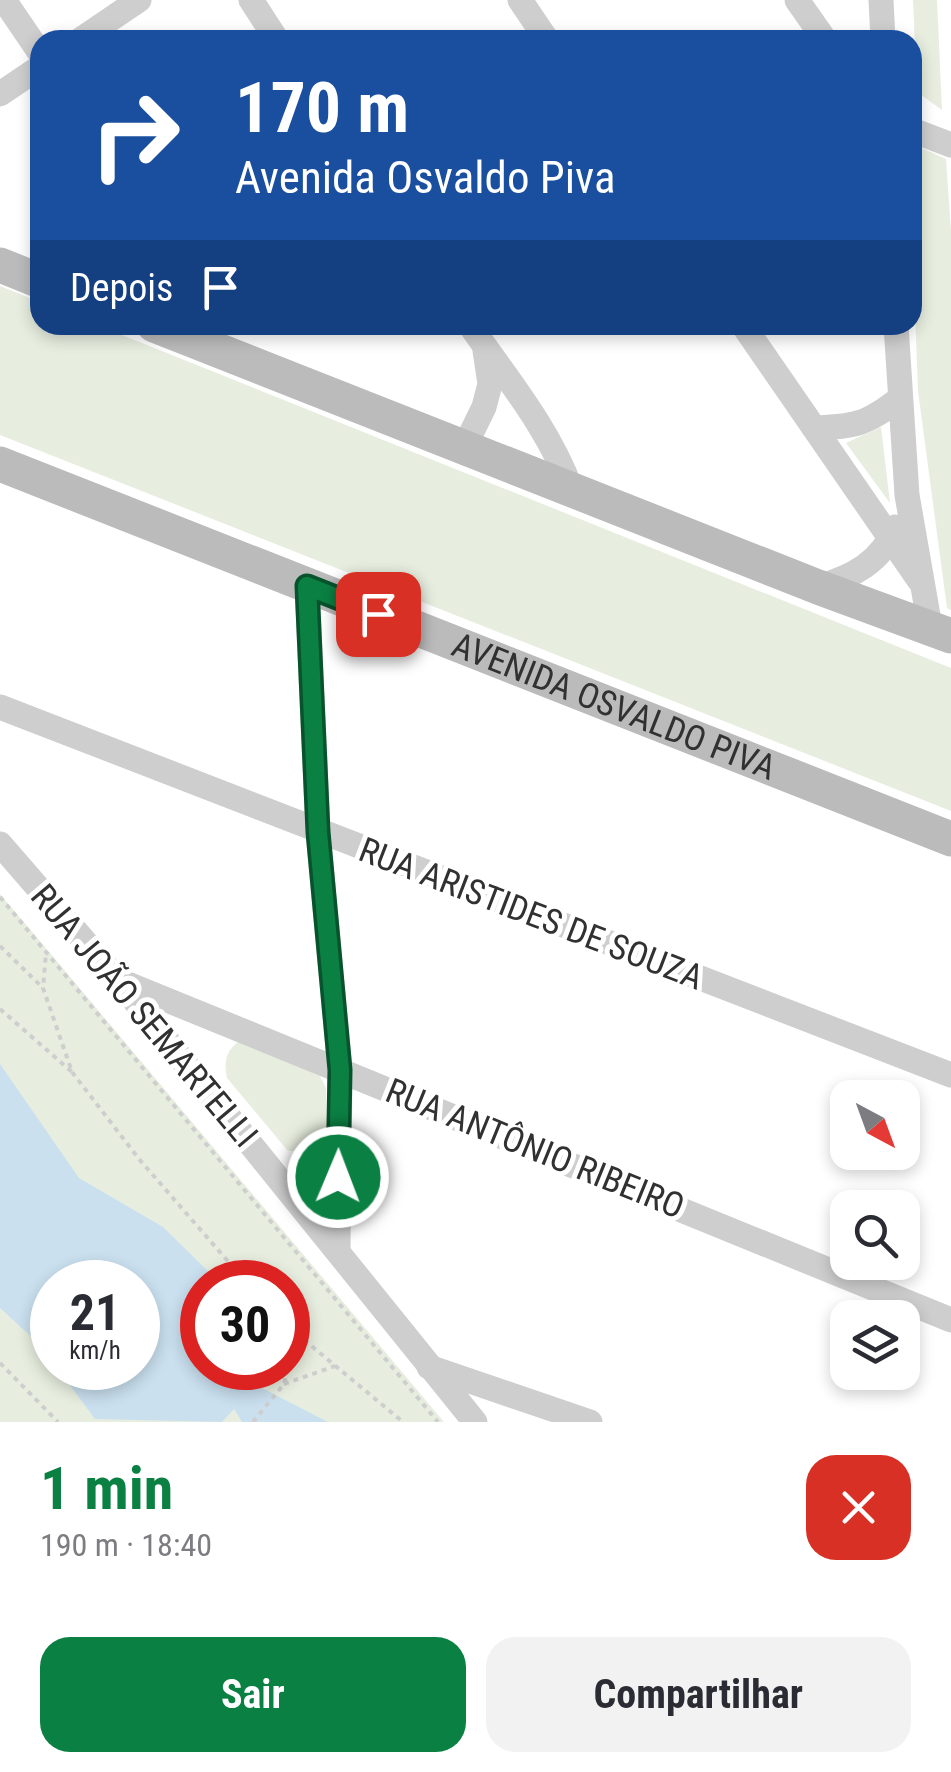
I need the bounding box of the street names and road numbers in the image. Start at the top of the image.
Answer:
street label: AVENIDA OSVALDO PIVA [446,624,782,788]
street label: RUA ARISTIDES DE SOUZA [353,829,709,999]
street label: RUA JOÃO SEMARTELLI [22,876,266,1156]
street label: RUA ANTÔNIO RIBEIRO [380,1070,690,1228]

